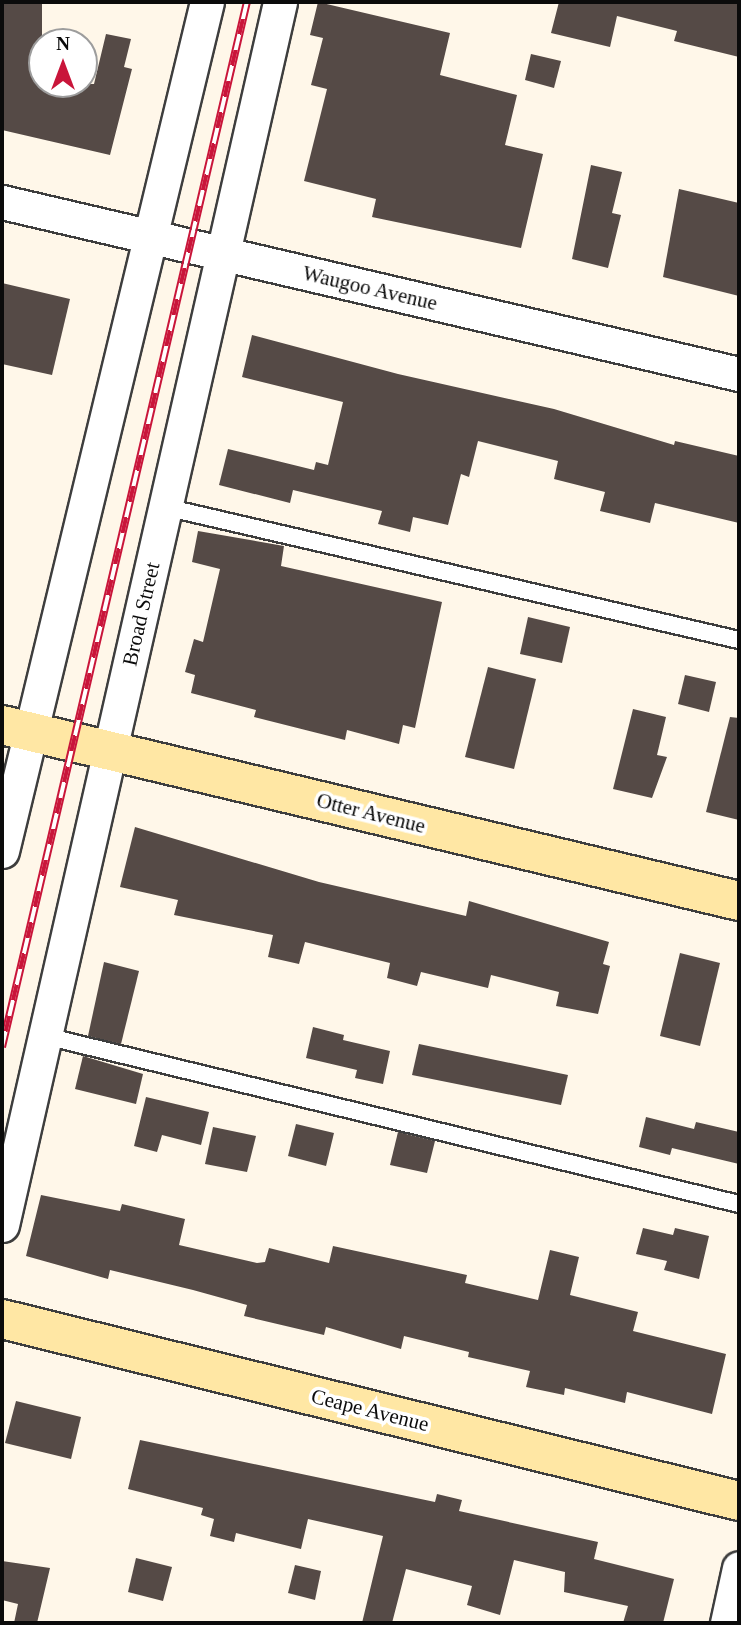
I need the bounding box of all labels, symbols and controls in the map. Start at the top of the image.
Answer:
north arrow [28,28,98,98]
text: N [56,33,70,54]
street label: Waugoo Avenue [300,260,440,316]
street label: Broad Street [117,560,165,668]
street label: Otter Avenue [314,787,428,839]
street label: Ceape Avenue [308,1383,432,1437]

